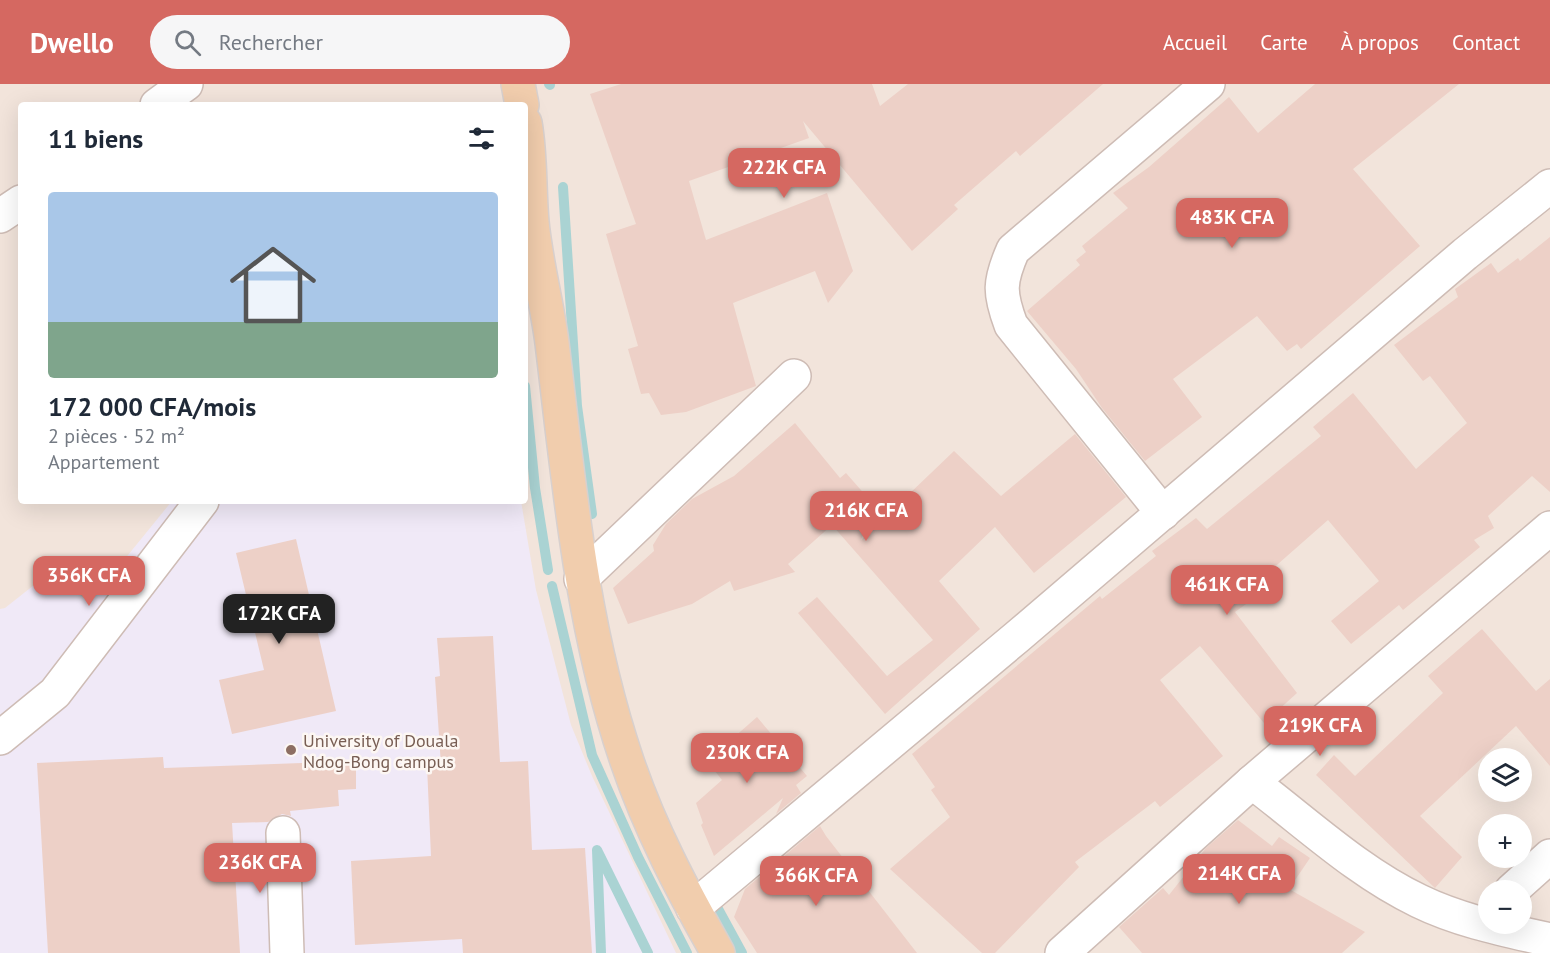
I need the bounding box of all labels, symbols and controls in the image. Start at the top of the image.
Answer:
search box [150,15,570,69]
text: Dwello [30,24,114,61]
icon: search [171,26,204,59]
text: Rechercher [219,28,323,56]
text: Accueil [1163,29,1227,56]
text: Carte [1260,29,1308,56]
text: À propos [1341,29,1419,56]
text: Contact [1452,29,1520,56]
text: 11 biens [48,122,143,155]
icon: filters [465,122,498,155]
pin: 222K CFA [722,148,846,199]
text: 222K CFA [742,154,826,180]
pin: 483K CFA [1170,198,1294,249]
text: 483K CFA [1190,204,1274,230]
icon: home [219,231,327,339]
text: 172 000 CFA/mois [48,390,256,423]
text: 2 pièces · 52 m² [48,423,185,449]
text: Appartement [48,449,160,475]
pin: 216K CFA [804,491,928,542]
text: 216K CFA [824,497,908,523]
pin: 356K CFA [27,556,151,607]
text: 356K CFA [47,562,131,588]
pin: 461K CFA [1165,565,1289,616]
text: 461K CFA [1185,571,1269,597]
pin: 172K CFA [217,594,341,645]
text: 172K CFA [237,600,321,626]
pin: 219K CFA [1258,706,1382,757]
text: 219K CFA [1278,712,1362,738]
place label: University of Douala Ndog-Bong campus [303,729,458,773]
pin: 230K CFA [685,733,809,784]
text: 230K CFA [705,739,789,765]
marker: University of Douala Ndog-Bong campus [284,743,298,757]
map controls [1478,748,1532,934]
button: layers [1478,748,1532,802]
button: + [1478,814,1532,868]
pin: 236K CFA [198,843,322,894]
text: 236K CFA [218,849,302,875]
pin: 214K CFA [1177,854,1301,905]
pin: 366K CFA [754,856,878,907]
text: 214K CFA [1197,860,1281,886]
text: 366K CFA [774,862,858,888]
button: − [1478,880,1532,934]

